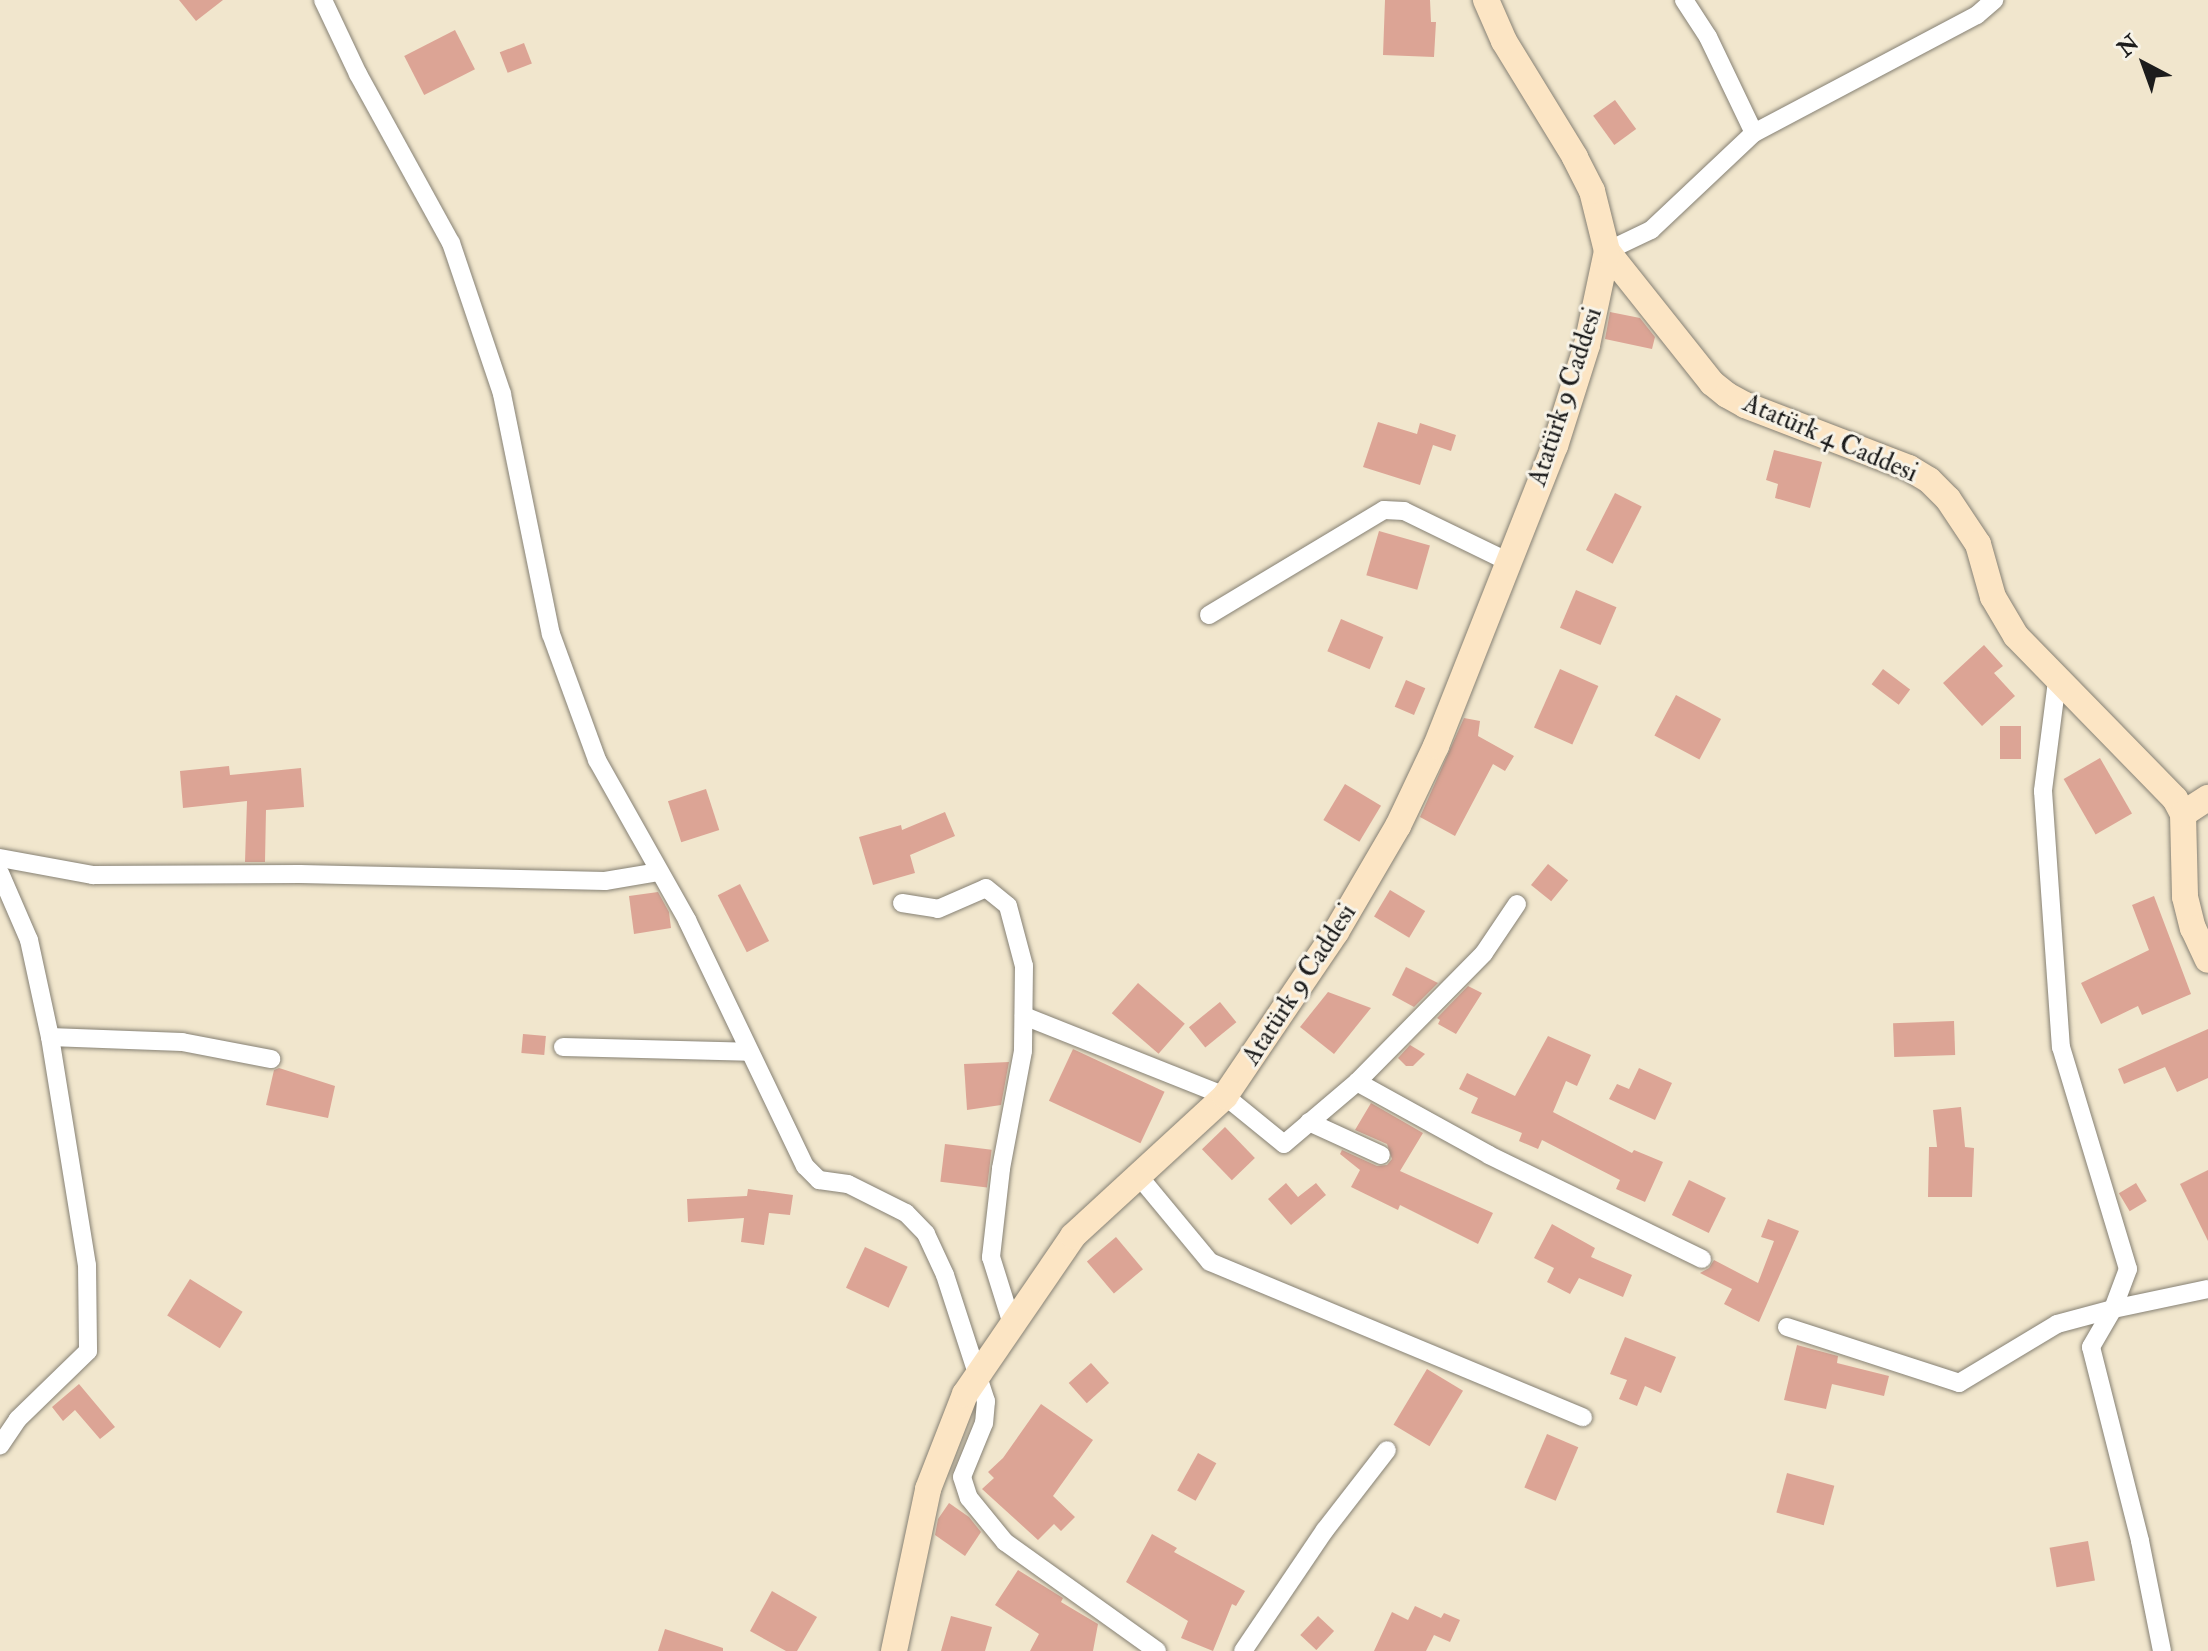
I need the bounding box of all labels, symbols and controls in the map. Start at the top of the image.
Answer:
north arrow [2104,24,2184,104]
text: N [2112,29,2145,63]
street label: Atatürk 9 Caddesi [1522,304,1610,490]
street label: Atatürk 4 Caddesi [1738,388,1922,490]
street label: Atatürk 9 Caddesi [1236,899,1364,1071]

